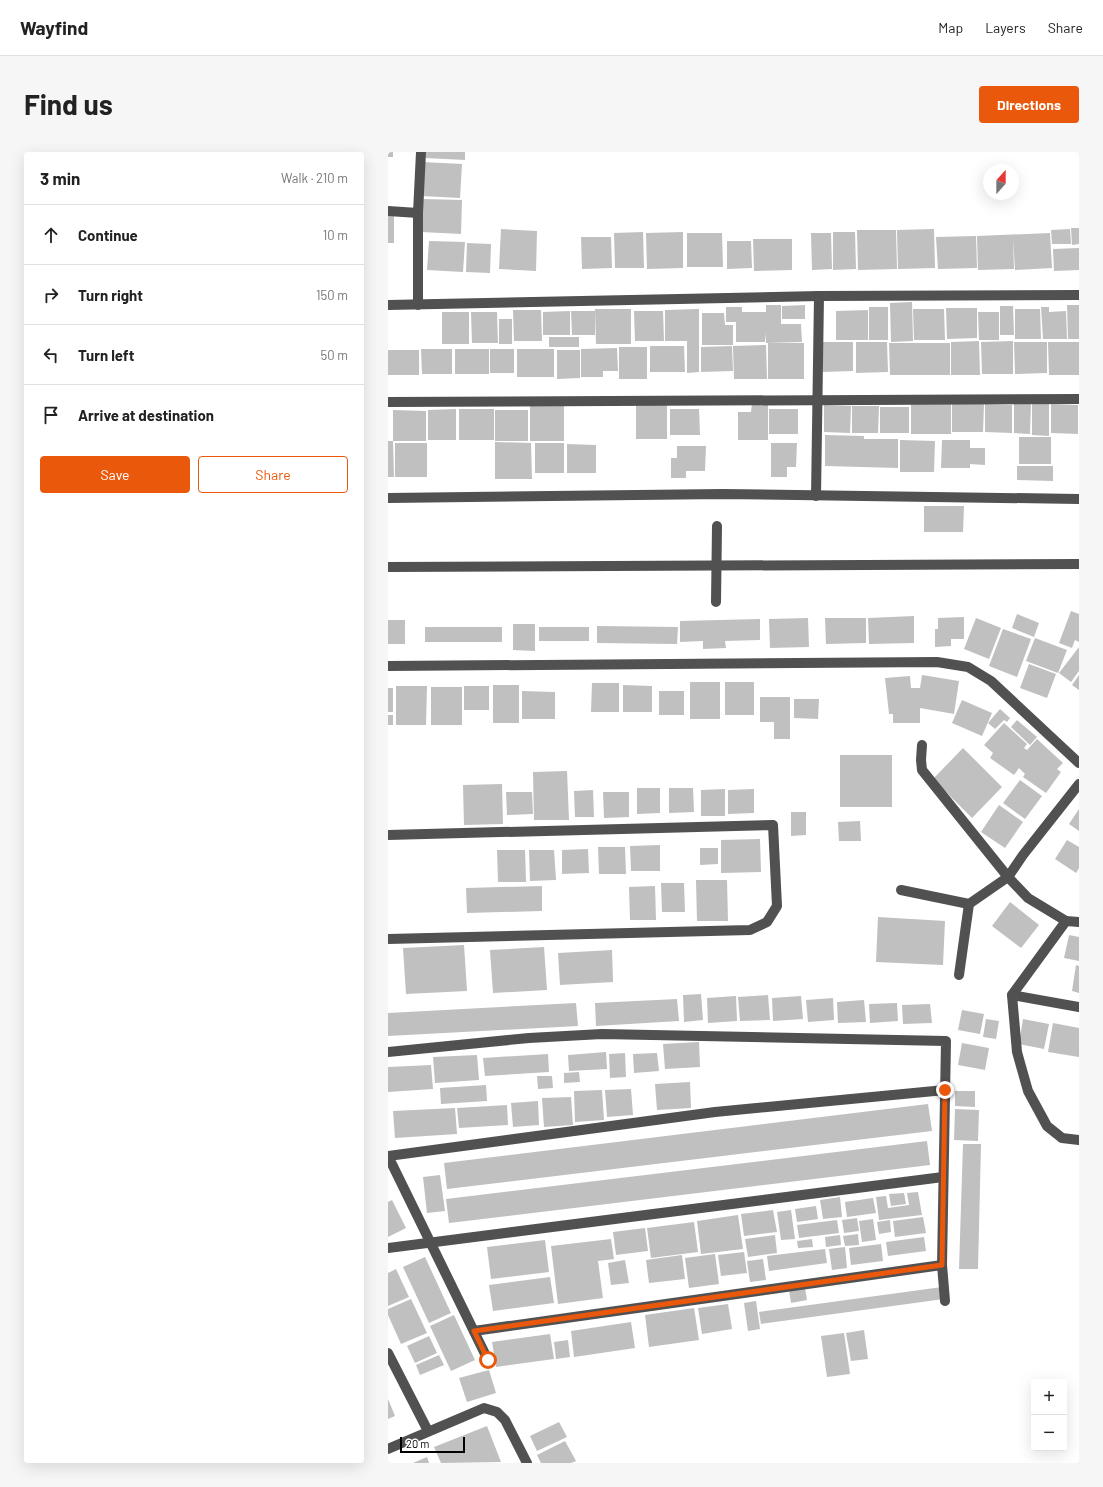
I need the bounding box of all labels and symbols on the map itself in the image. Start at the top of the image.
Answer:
north arrow [983,164,1019,200]
route end [936,1081,954,1099]
route start [479,1351,497,1369]
scale bar [400,1435,465,1454]

